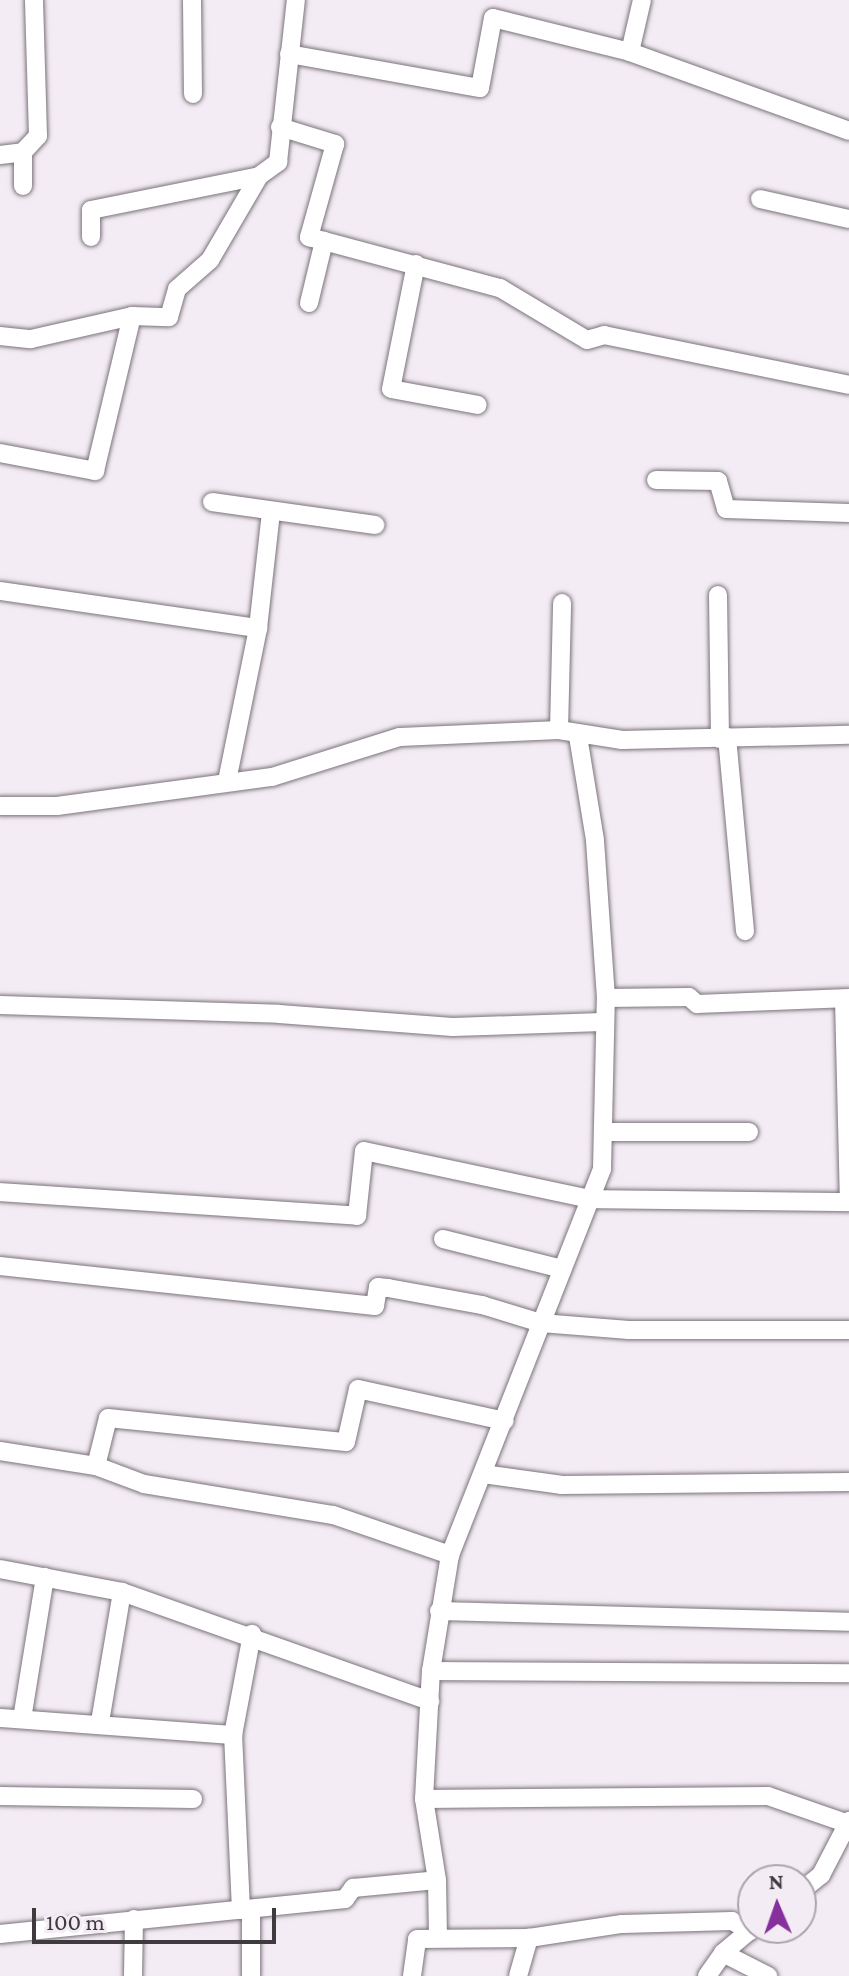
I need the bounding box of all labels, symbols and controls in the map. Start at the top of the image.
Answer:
north arrow [737,1864,817,1944]
text: N [768,1869,784,1894]
scale bar [36,1892,280,1942]
text: 100 m [46,1908,105,1935]

